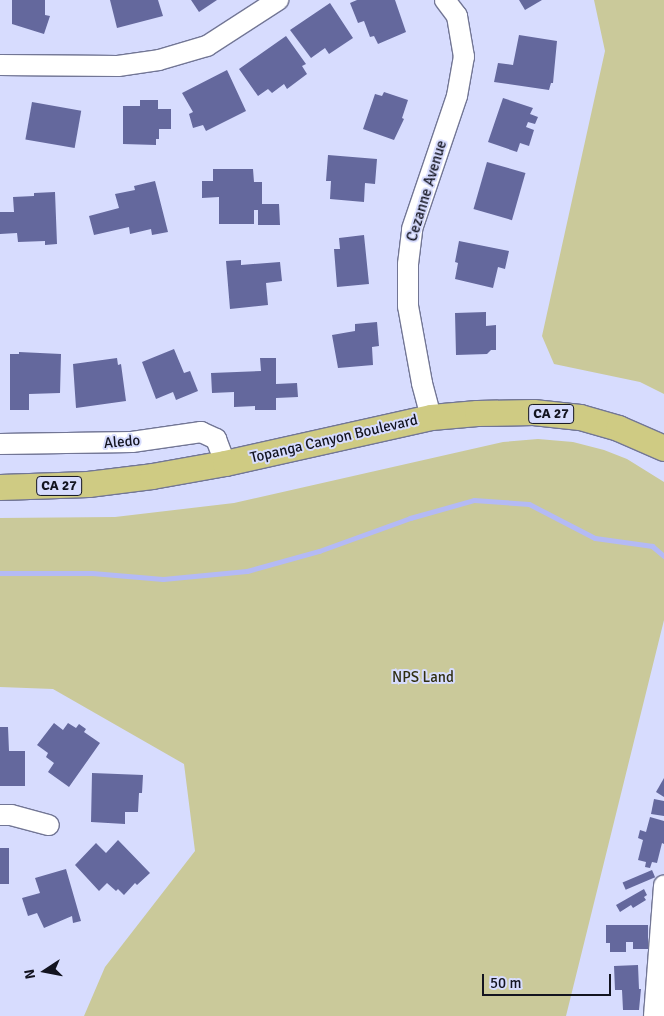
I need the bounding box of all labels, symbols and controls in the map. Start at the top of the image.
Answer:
street label: Cezanne Avenue [403,138,451,244]
road number: CA 27 [527,402,575,426]
street label: Topanga Canyon Boulevard [248,411,420,467]
street label: Aledo [103,431,141,453]
road number: CA 27 [35,474,83,498]
park label: NPS Land [392,669,454,687]
north arrow [20,946,70,996]
scale bar [484,964,613,996]
text: N [21,968,39,980]
text: 50 m [490,974,521,992]

